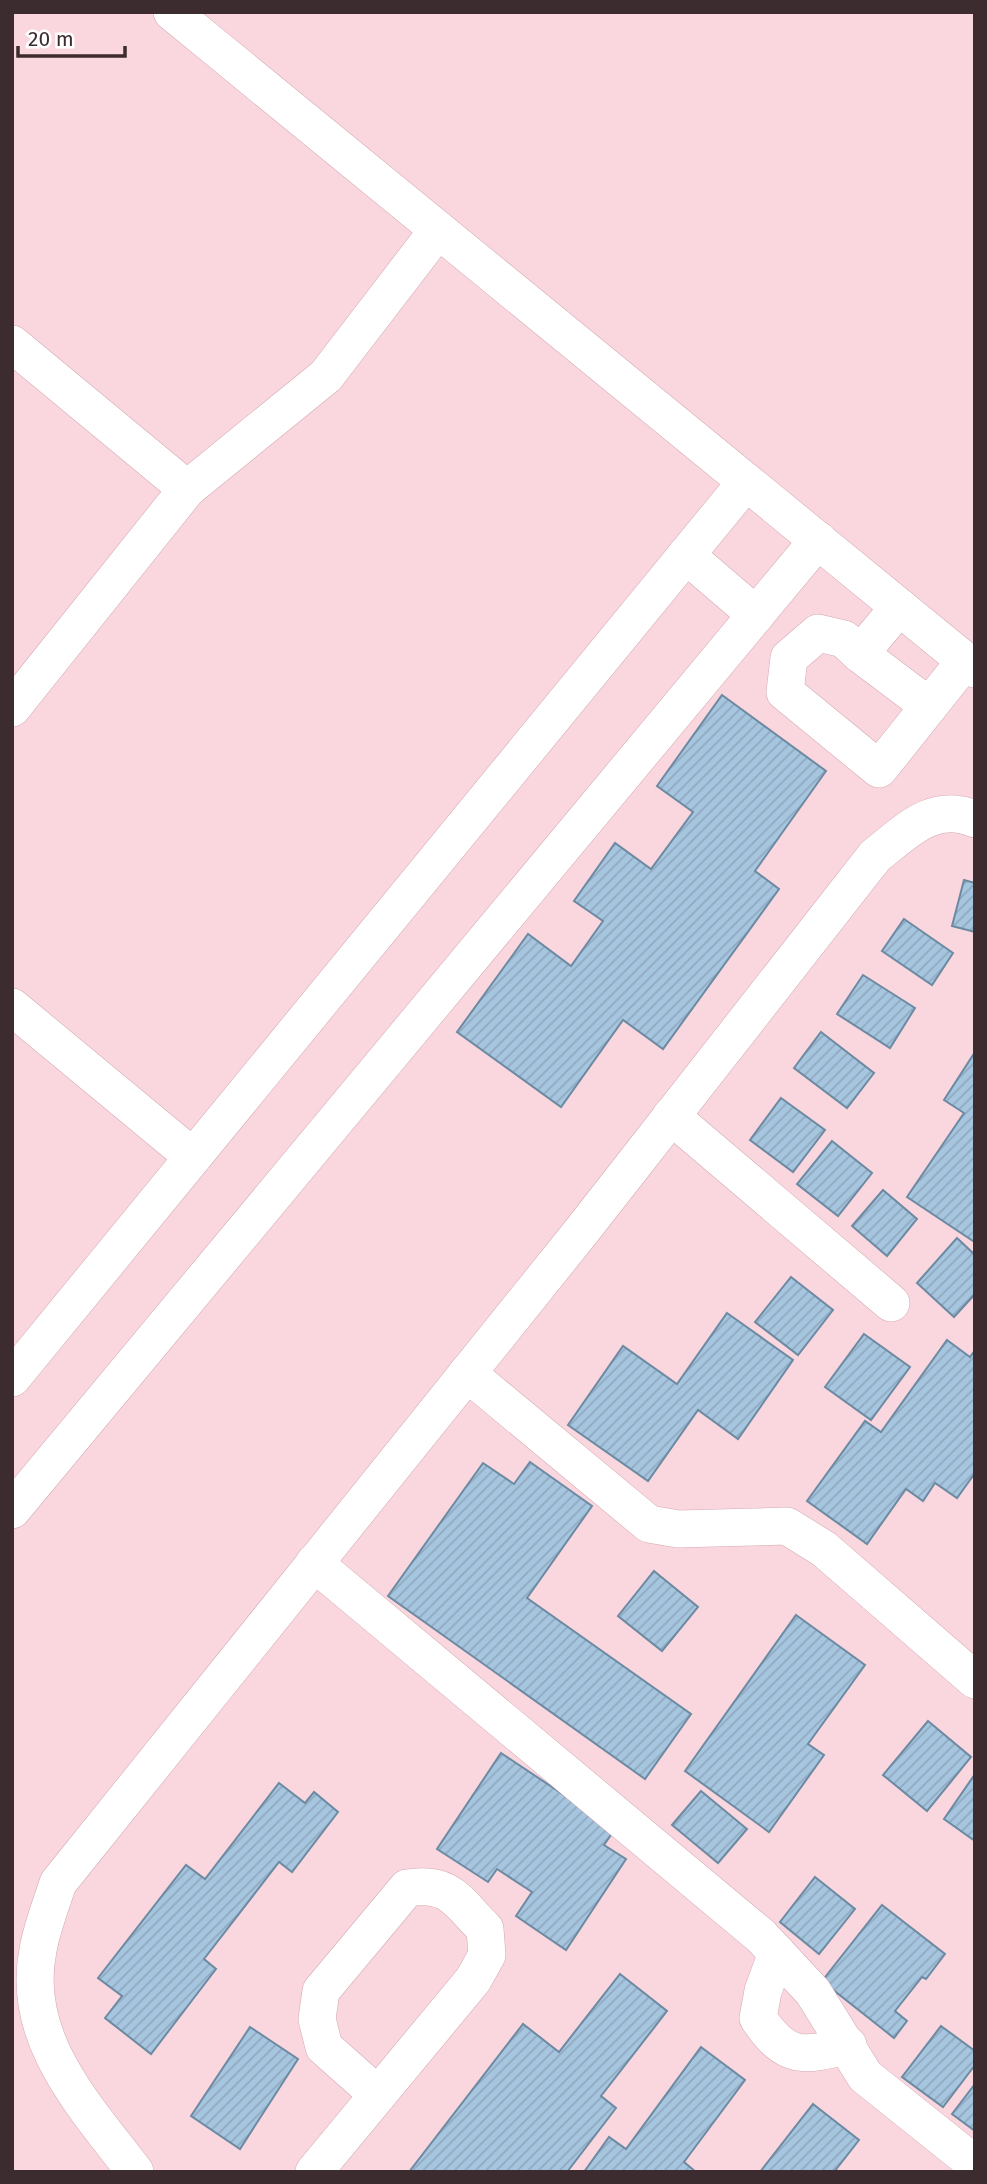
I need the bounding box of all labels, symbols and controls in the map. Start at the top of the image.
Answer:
scale bar [18,14,124,58]
text: 20 m [28,26,74,52]

